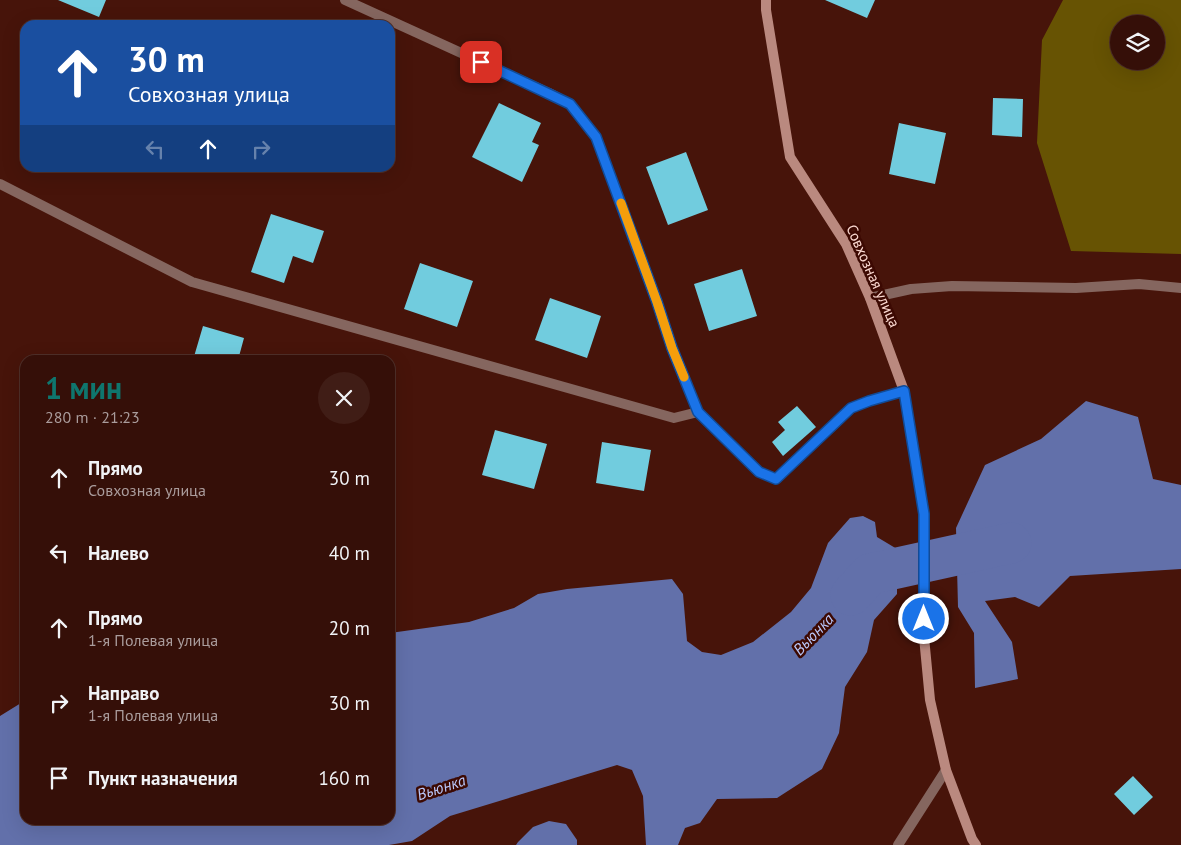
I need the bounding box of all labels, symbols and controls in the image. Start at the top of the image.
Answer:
map controls [1110,15,1165,70]
button: layers [1110,15,1165,70]
text: 30 m [128,36,205,82]
icon: ahead [45,40,110,105]
pin [460,41,502,83]
icon: arrive [467,48,495,76]
text: Совхозная улица [128,80,290,108]
icon: left [141,135,169,163]
icon: ahead [194,135,222,163]
icon: right [247,135,275,163]
street label: Совхозная улица [842,221,905,330]
text: 1 мин [45,368,122,407]
button: close [318,372,370,424]
text: 280 m · 21:23 [45,407,140,427]
text: Прямо [88,456,143,480]
icon: ahead [45,464,73,492]
text: 30 m [329,466,370,490]
text: Совхозная улица [88,480,206,500]
icon: left [45,539,73,567]
text: Налево [88,541,149,565]
text: 40 m [329,541,370,565]
position arrow [897,592,949,644]
text: Прямо [88,606,143,630]
water label: Вьюнка [788,609,838,659]
icon: ahead [45,614,73,642]
text: 20 m [329,616,370,640]
text: 1-я Полевая улица [88,630,218,650]
text: Направо [88,681,159,705]
icon: right [45,689,73,717]
text: 30 m [329,691,370,715]
text: 1-я Полевая улица [88,705,218,725]
icon: arrive [45,764,73,792]
text: Пункт назначения [88,766,238,790]
text: 160 m [318,766,370,790]
water label: Вьюнка [414,770,468,804]

